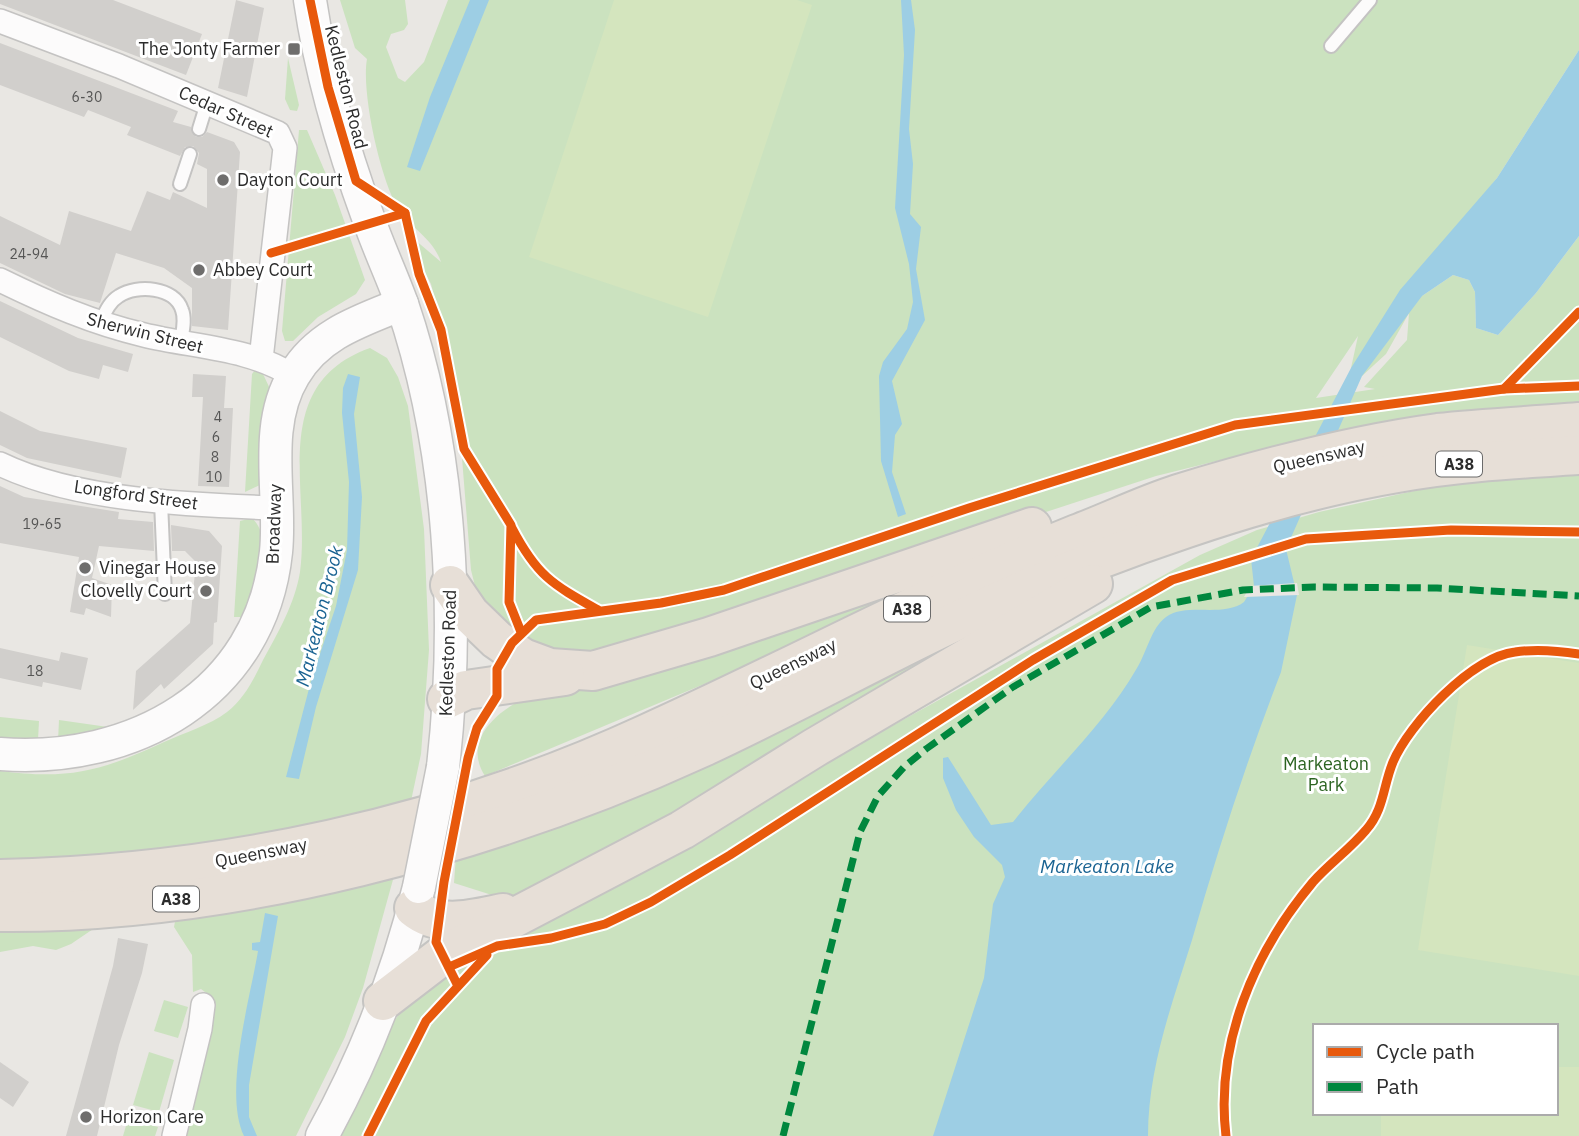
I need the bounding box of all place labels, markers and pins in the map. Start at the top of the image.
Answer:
place label: The Jonty Farmer [139,37,280,60]
marker: The Jonty Farmer [286,41,302,57]
place label: Dayton Court [237,168,343,191]
marker: Dayton Court [215,172,231,188]
place label: Abbey Court [213,258,313,281]
marker: Abbey Court [191,262,207,278]
place label: Vinegar House [99,556,216,579]
marker: Vinegar House [77,560,93,576]
place label: Clovelly Court [80,579,192,602]
marker: Clovelly Court [198,583,214,599]
place label: Horizon Care [100,1105,204,1128]
marker: Horizon Care [78,1109,94,1125]

